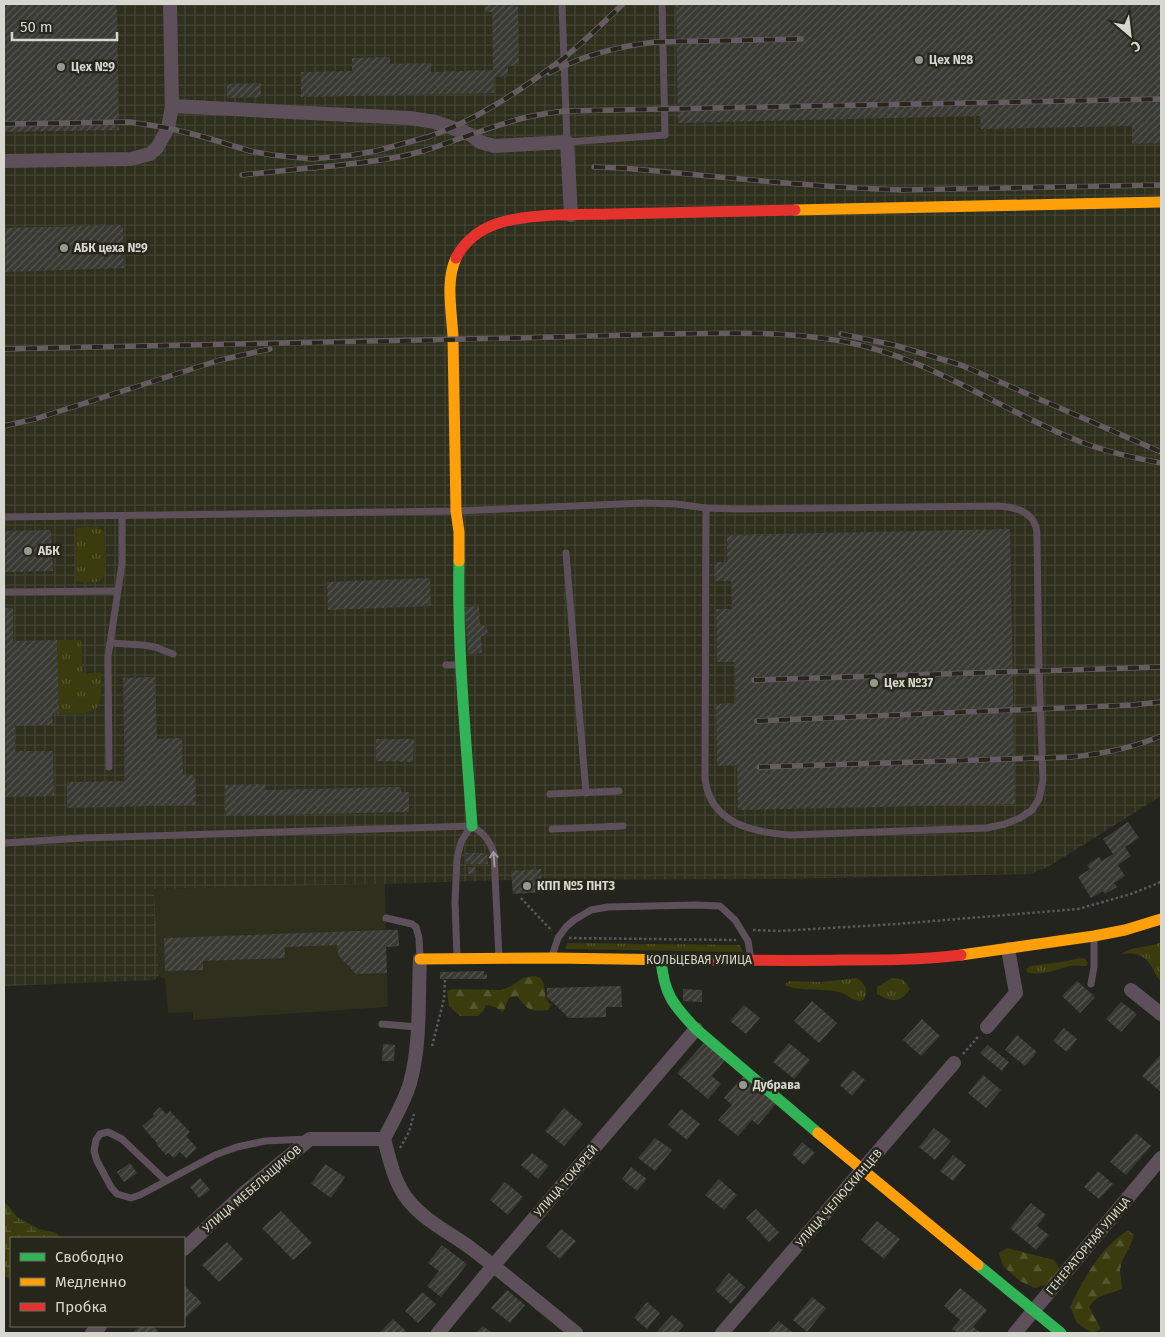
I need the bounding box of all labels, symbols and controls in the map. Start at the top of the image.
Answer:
scale bar [12,10,118,42]
north arrow [1105,10,1155,60]
text: 50 m [20,18,53,36]
text: С [1128,37,1143,55]
place label: Цех №8 [929,53,973,67]
marker: Цех №8 [913,54,925,66]
place label: Цех №9 [71,60,115,74]
marker: Цех №9 [55,61,67,73]
place label: АБК цеха №9 [73,241,148,255]
marker: АБК цеха №9 [58,242,70,254]
place label: АБК [37,544,60,558]
marker: АБК [22,545,34,557]
place label: Цех №37 [884,676,933,690]
marker: Цех №37 [868,677,880,689]
one-way arrow [489,851,499,867]
place label: КПП №5 ПНТЗ [537,879,616,893]
marker: КПП №5 ПНТЗ [521,880,533,892]
street label: КОЛЬЦЕВАЯ УЛИЦА [646,953,752,967]
place label: Дубрава [752,1078,801,1092]
marker: Дубрава [737,1079,749,1091]
street label: УЛИЦА МЕБЕЛЬЩИКОВ [200,1142,304,1236]
street label: УЛИЦА ТОКАРЕЙ [530,1142,601,1220]
street label: УЛИЦА ЧЕЛЮСКИНЦЕВ [793,1146,885,1250]
street label: ГЕНЕРАТОРНАЯ УЛИЦА [1043,1194,1133,1298]
legend [10,1237,185,1327]
text: Свободно [55,1248,124,1266]
text: Медленно [55,1273,127,1291]
text: Пробка [55,1298,107,1316]

